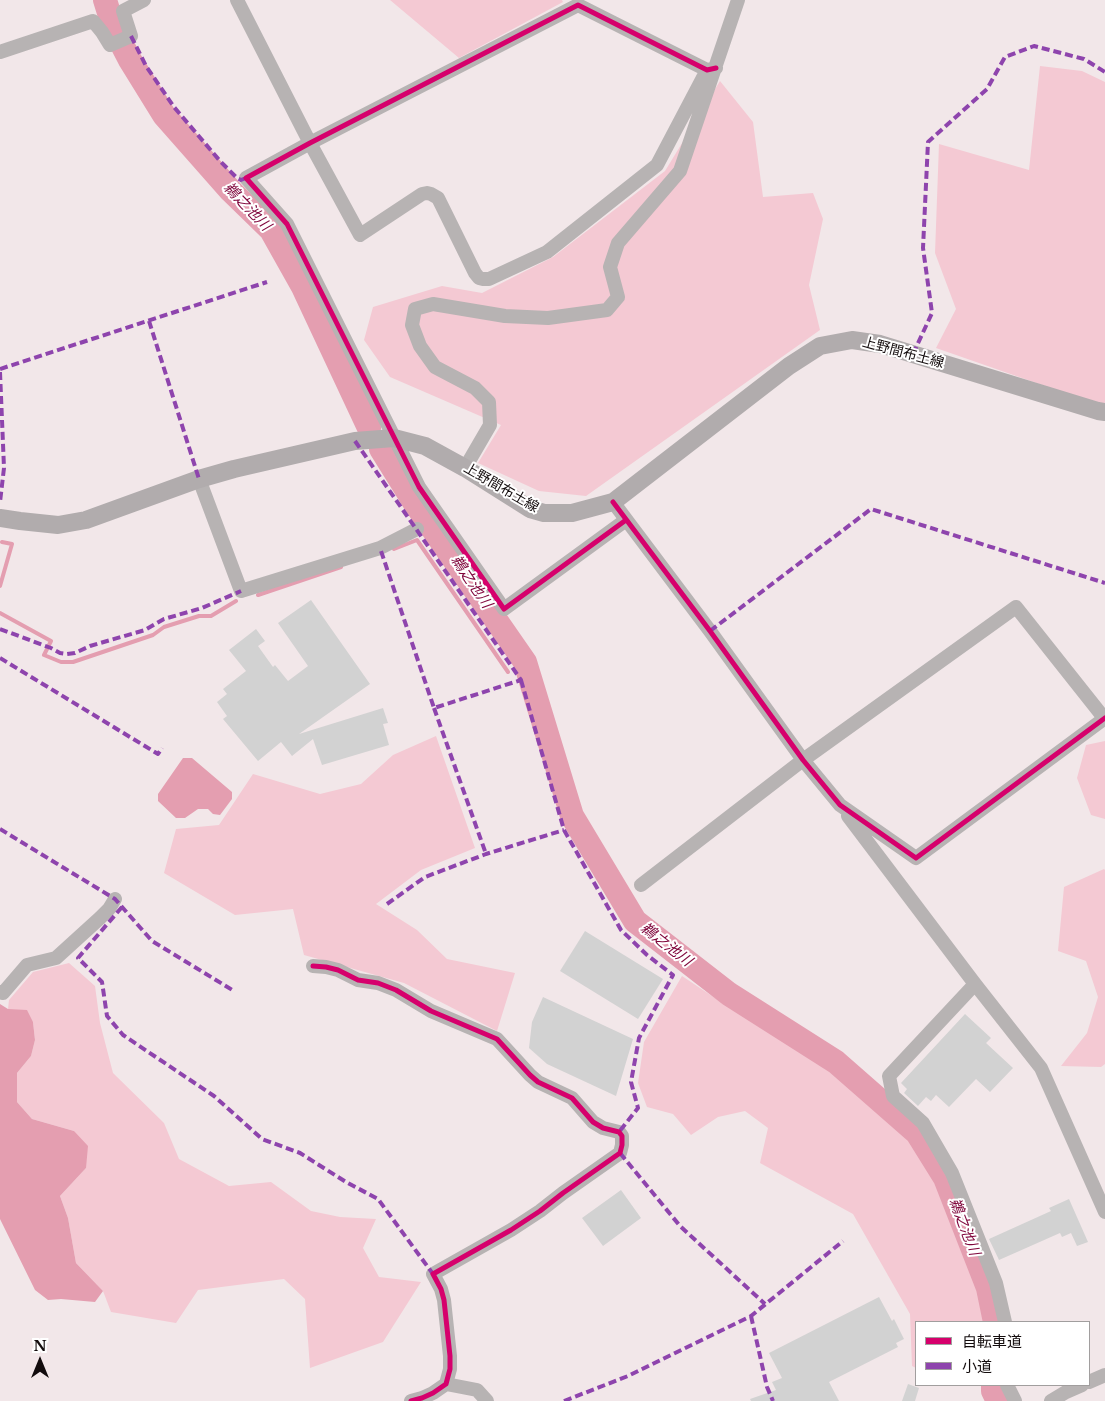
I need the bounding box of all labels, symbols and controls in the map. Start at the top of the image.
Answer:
water label: 鵜之池川 [220,179,274,235]
street label: 上野間布土線 [860,334,946,372]
street label: 上野間布土線 [460,460,542,516]
water label: 鵜之池川 [447,552,495,612]
water label: 鵜之池川 [637,919,695,971]
water label: 鵜之池川 [945,1196,983,1258]
legend [915,1321,1090,1386]
text: 自転車道 [962,1332,1022,1351]
north arrow [15,1336,65,1386]
text: N [33,1337,47,1355]
text: 小道 [962,1357,992,1376]

